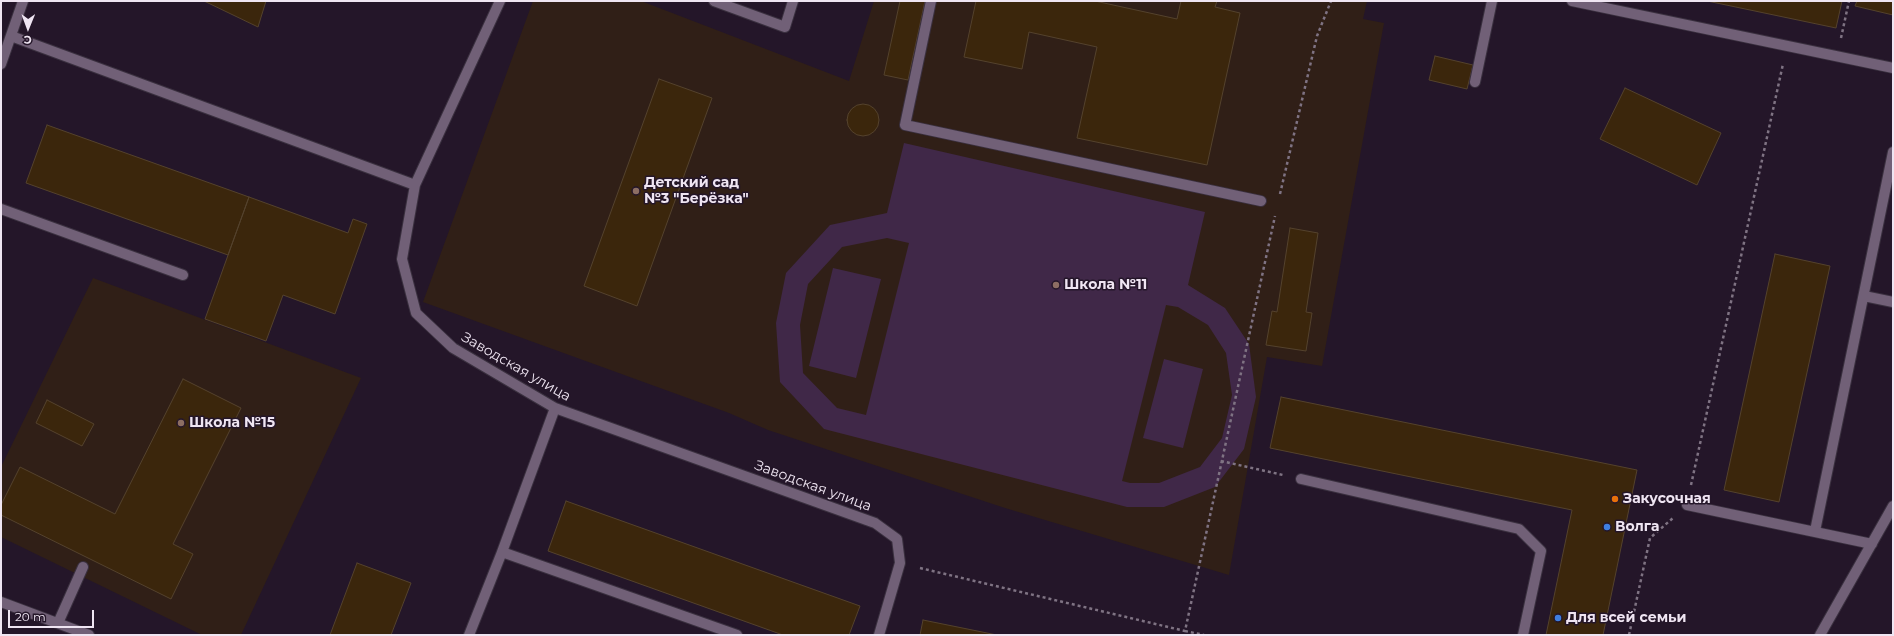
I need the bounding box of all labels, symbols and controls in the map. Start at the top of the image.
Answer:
north arrow [8,8,48,48]
text: С [24,33,32,47]
place label: Детский сад №3 "Берёзка" [644,175,749,208]
marker: Детский сад №3 "Берёзка" [631,186,641,196]
place label: Школа №11 [1064,277,1147,293]
marker: Школа №11 [1051,280,1061,290]
street label: Заводская улица [458,329,574,405]
place label: Школа №15 [189,415,275,431]
marker: Школа №15 [176,418,186,428]
street label: Заводская улица [752,457,874,515]
place label: Закусочная [1623,491,1711,507]
marker: Закусочная [1610,494,1620,504]
place label: Волга [1615,519,1659,535]
marker: Волга [1602,522,1612,532]
scale bar [10,602,96,628]
text: 20 m [15,609,46,624]
place label: Для всей семьи [1566,610,1687,626]
marker: Для всей семьи [1553,613,1563,623]

